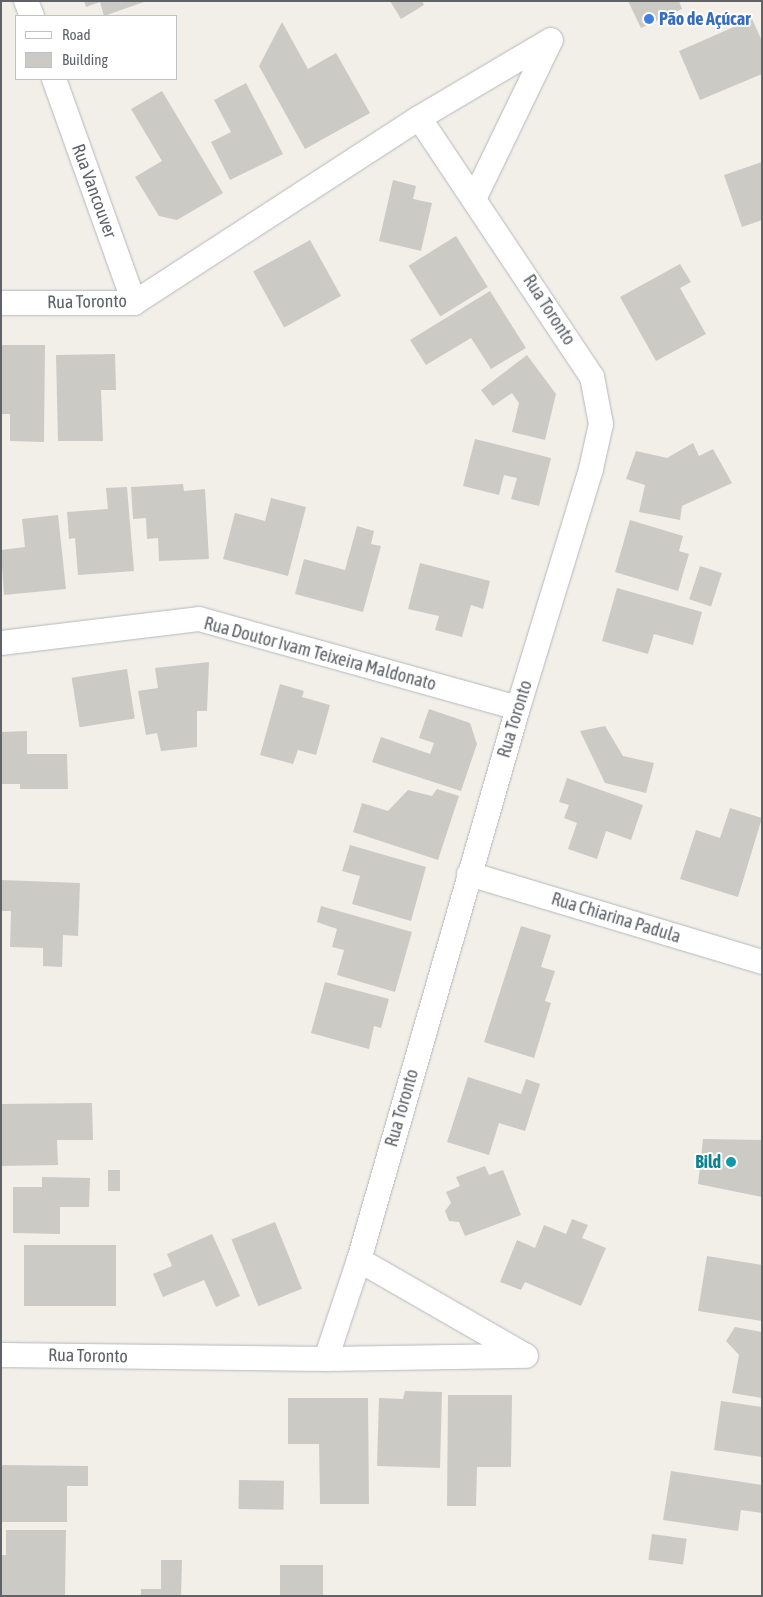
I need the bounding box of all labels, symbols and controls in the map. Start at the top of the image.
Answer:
place label: Pão de Açúcar [659,8,750,30]
marker: Pão de Açúcar [643,13,655,25]
legend [15,15,178,80]
text: Road [62,26,91,43]
text: Building [62,51,108,68]
street label: Rua Vancouver [67,141,121,241]
street label: Rua Toronto [518,271,580,349]
street label: Rua Toronto [47,291,127,313]
street label: Rua Doutor Ivam Teixeira Maldonato [202,613,438,695]
street label: Rua Toronto [493,678,537,760]
street label: Rua Chiarina Padula [549,888,683,948]
street label: Rua Toronto [381,1067,423,1149]
place label: Bild [695,1151,721,1173]
marker: Bild [725,1156,737,1168]
street label: Rua Toronto [48,1345,128,1367]

